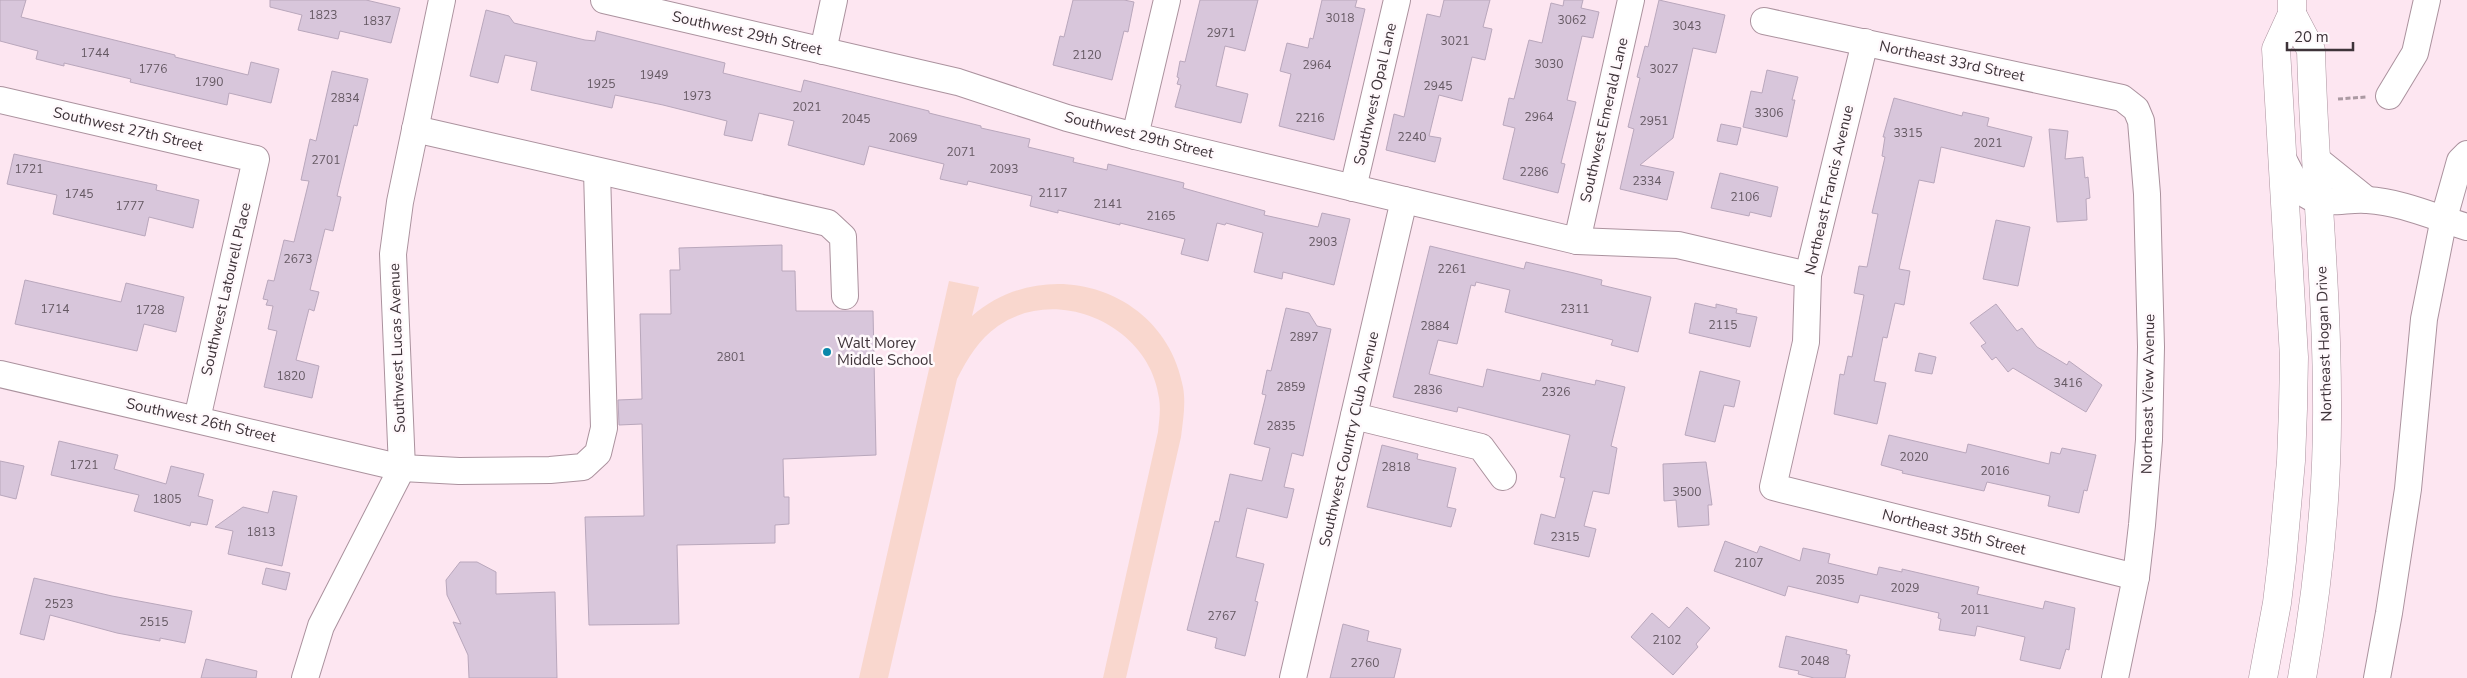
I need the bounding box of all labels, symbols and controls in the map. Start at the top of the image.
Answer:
street label: Southwest 29th Street [670,6,824,60]
house number: 1823 [309,7,337,23]
house number: 3018 [1326,10,1354,26]
house number: 3062 [1558,12,1586,28]
house number: 1837 [363,13,391,29]
house number: 3043 [1673,18,1701,34]
scale bar [2287,20,2353,52]
street label: Southwest Opal Lane [1349,21,1401,167]
house number: 2971 [1207,25,1235,41]
text: 20 m [2294,27,2329,47]
house number: 3021 [1441,33,1469,49]
street label: Southwest Emerald Lane [1575,36,1633,204]
street label: Northeast 33rd Street [1878,36,2027,86]
house number: 1744 [81,45,109,61]
house number: 2120 [1073,47,1101,63]
house number: 3030 [1535,56,1563,72]
house number: 2964 [1303,57,1331,73]
house number: 1776 [139,61,167,77]
house number: 3027 [1650,61,1678,77]
house number: 1949 [640,67,668,83]
house number: 1790 [195,74,223,90]
house number: 1925 [587,76,615,92]
house number: 2945 [1424,78,1452,94]
house number: 1973 [683,88,711,104]
house number: 2834 [331,90,359,106]
house number: 2021 [793,99,821,115]
street label: Southwest 27th Street [51,102,205,156]
street label: Northeast Francis Avenue [1800,103,1858,277]
house number: 3306 [1755,105,1783,121]
street label: Southwest 29th Street [1062,107,1216,163]
house number: 2964 [1525,109,1553,125]
house number: 2216 [1296,110,1324,126]
house number: 2045 [842,111,870,127]
house number: 2951 [1640,113,1668,129]
house number: 3315 [1894,125,1922,141]
house number: 2240 [1398,129,1426,145]
house number: 2069 [889,130,917,146]
house number: 2021 [1974,135,2002,151]
house number: 2071 [947,144,975,160]
house number: 2701 [312,152,340,168]
house number: 1721 [15,161,43,177]
house number: 2093 [990,161,1018,177]
house number: 2286 [1520,164,1548,180]
house number: 2334 [1633,173,1661,189]
house number: 2117 [1039,185,1067,201]
house number: 1745 [65,186,93,202]
house number: 2106 [1731,189,1759,205]
house number: 2141 [1094,196,1122,212]
house number: 1777 [116,198,144,214]
street label: Southwest Latourell Place [196,200,256,378]
house number: 2165 [1147,208,1175,224]
house number: 2903 [1309,234,1337,250]
house number: 2673 [284,251,312,267]
house number: 2261 [1438,261,1466,277]
street label: Southwest Lucas Avenue [384,263,410,433]
street label: Northeast Hogan Drive [2311,266,2337,422]
house number: 1714 [41,301,69,317]
house number: 2311 [1561,301,1589,317]
house number: 1728 [136,302,164,318]
street label: Northeast View Avenue [2137,314,2159,474]
house number: 2115 [1709,317,1737,333]
house number: 2884 [1421,318,1449,334]
house number: 2897 [1290,329,1318,345]
street label: Southwest Country Club Avenue [1314,329,1384,549]
place label: Walt Morey Middle School [837,333,933,370]
marker: Walt Morey Middle School [821,346,833,358]
house number: 2801 [717,349,745,365]
house number: 1820 [277,368,305,384]
house number: 3416 [2054,375,2082,391]
house number: 2859 [1277,379,1305,395]
house number: 2836 [1414,382,1442,398]
house number: 2326 [1542,384,1570,400]
street label: Southwest 26th Street [124,393,278,447]
house number: 2835 [1267,418,1295,434]
house number: 2020 [1900,449,1928,465]
house number: 1721 [70,457,98,473]
house number: 2818 [1382,459,1410,475]
house number: 2016 [1981,463,2009,479]
house number: 3500 [1673,484,1701,500]
house number: 1805 [153,491,181,507]
street label: Northeast 35th Street [1880,504,2029,560]
house number: 1813 [247,524,275,540]
house number: 2315 [1551,529,1579,545]
house number: 2107 [1735,555,1763,571]
house number: 2035 [1816,572,1844,588]
house number: 2029 [1891,580,1919,596]
house number: 2523 [45,596,73,612]
house number: 2011 [1961,602,1989,618]
house number: 2767 [1208,608,1236,624]
house number: 2515 [140,614,168,630]
house number: 2102 [1653,632,1681,648]
house number: 2048 [1801,653,1829,669]
house number: 2760 [1351,655,1379,671]

